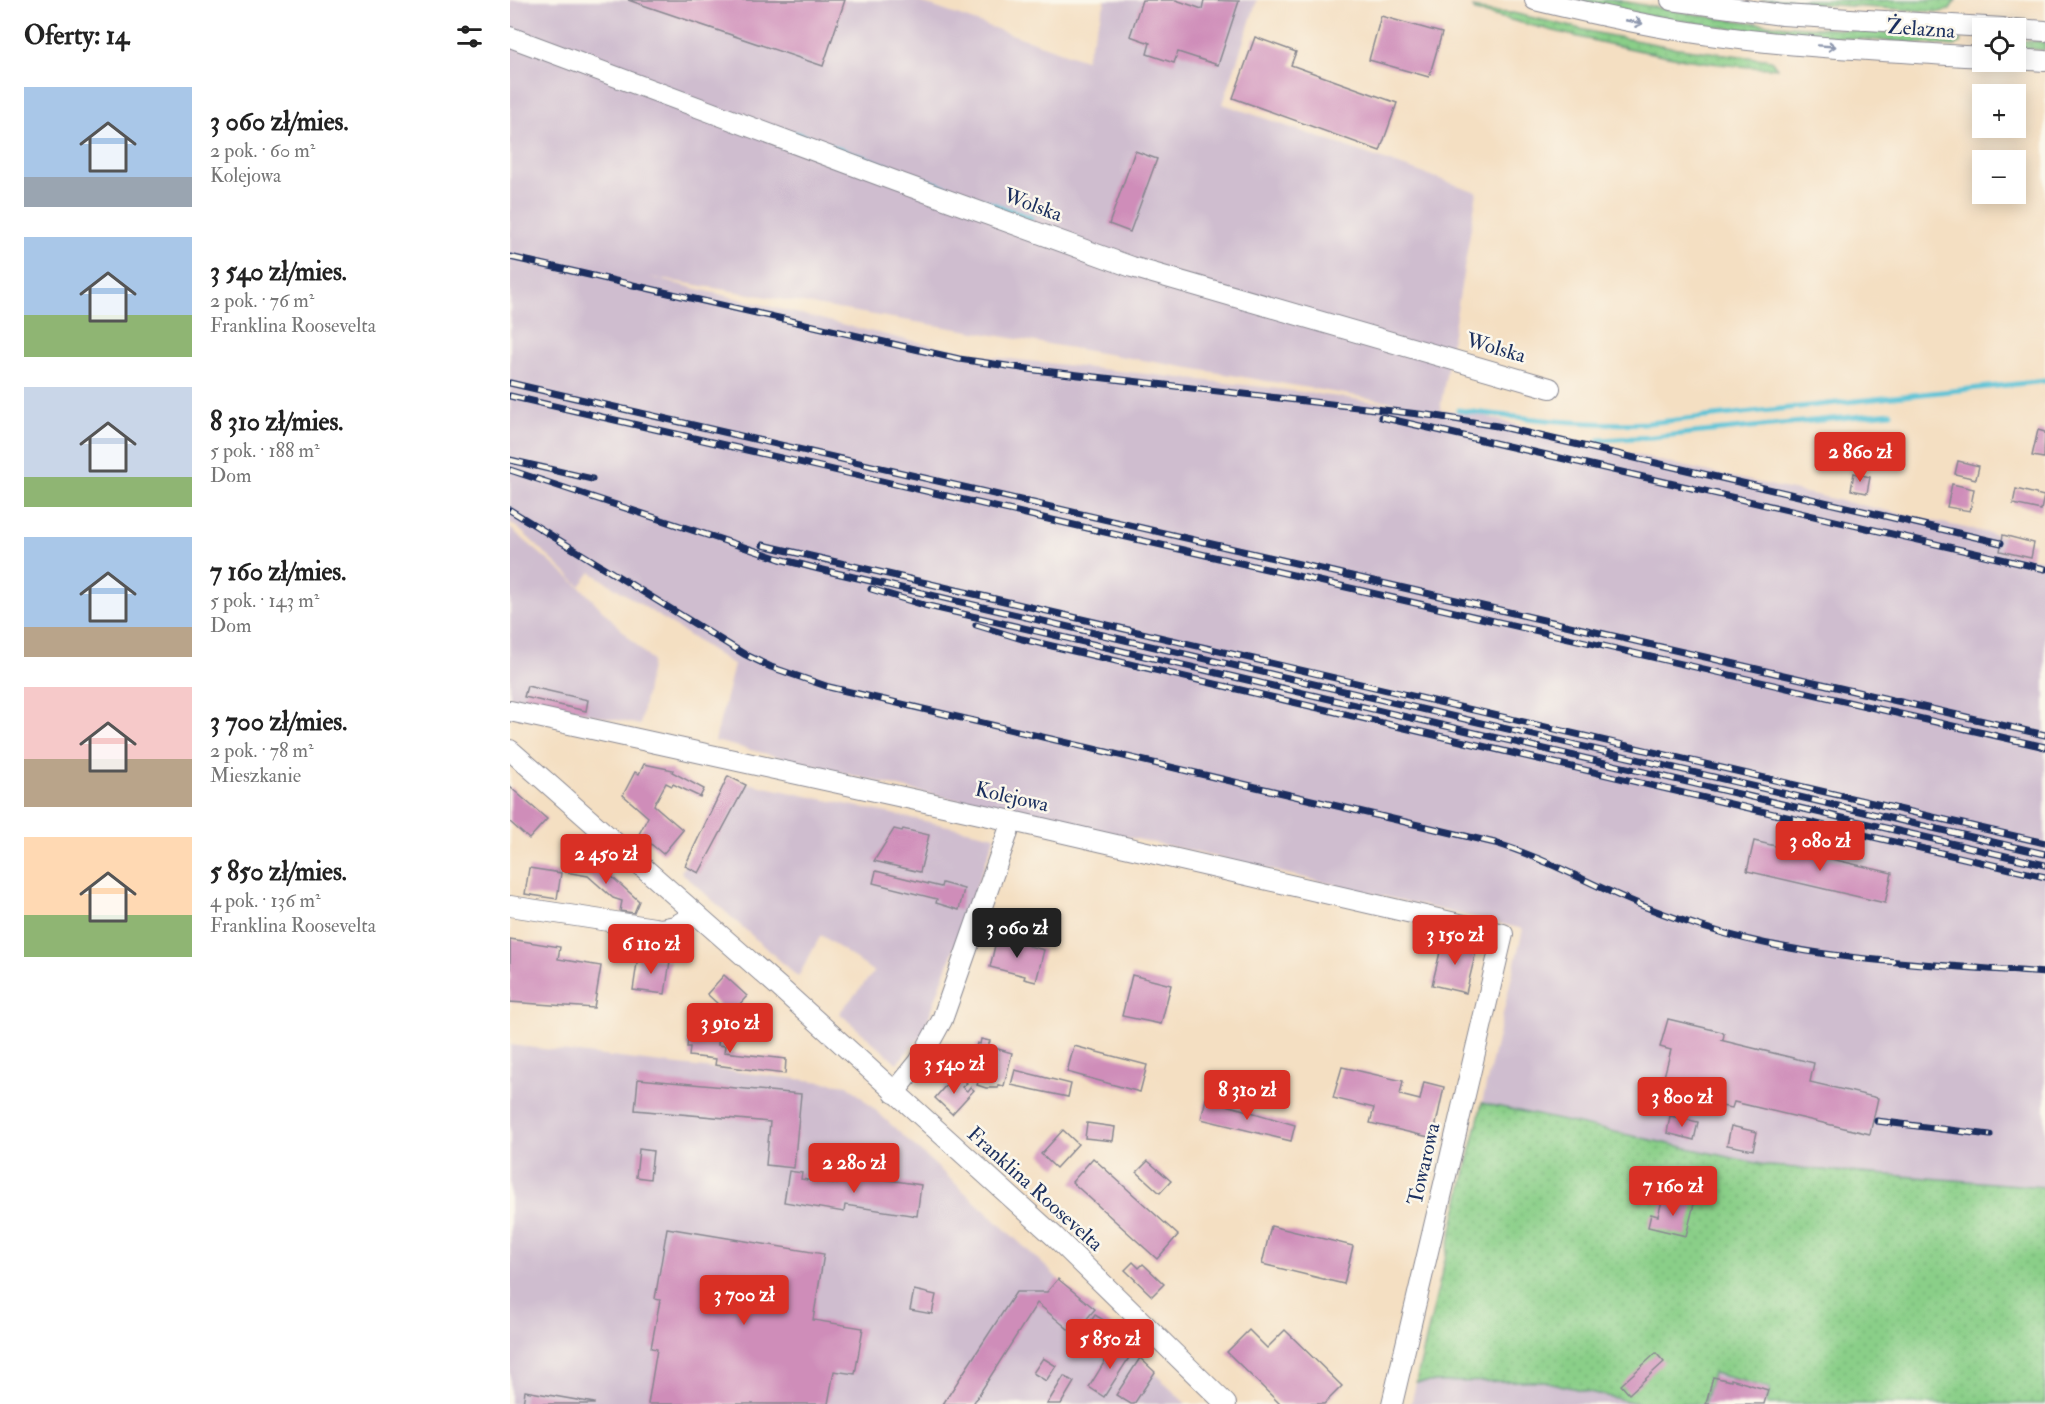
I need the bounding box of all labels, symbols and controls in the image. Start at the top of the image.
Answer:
street label: Żelazna [1886,13,1956,45]
one-way arrow [1623,17,1643,28]
map controls [1972,18,2026,204]
button: locate [1972,18,2026,72]
text: Oferty: 14 [24,20,129,52]
icon: filters [453,20,486,53]
one-way arrow [1816,41,1836,52]
button: + [1972,84,2026,138]
text: 3 060 zł/mies. [210,106,349,138]
icon: home [72,111,144,183]
text: 2 pok. · 60 m² [210,138,316,163]
button: − [1972,150,2026,204]
text: Kolejowa [210,163,281,188]
street label: Wolska [999,182,1066,228]
text: 3 540 zł/mies. [210,256,347,288]
icon: home [72,261,144,333]
text: 2 pok. · 76 m² [210,288,314,313]
text: Franklina Roosevelta [210,313,376,338]
street label: Wolska [1462,326,1529,369]
text: 8 310 zł/mies. [210,406,343,438]
icon: home [72,411,144,483]
pin: 2 860 zł [1798,432,1922,483]
text: 5 pok. · 188 m² [210,438,320,463]
text: 2 860 zł [1828,439,1892,464]
text: Dom [210,463,251,488]
text: 7 160 zł/mies. [210,556,346,588]
icon: home [72,561,144,633]
text: 5 pok. · 143 m² [210,588,319,613]
text: Dom [210,613,251,638]
text: 3 700 zł/mies. [210,706,347,738]
icon: home [72,711,144,783]
text: 2 pok. · 78 m² [210,738,314,763]
text: Mieszkanie [210,763,301,788]
street label: Kolejowa [973,775,1052,819]
pin: 3 080 zł [1758,821,1882,872]
text: 3 080 zł [1790,828,1850,853]
pin: 2 450 zł [544,834,668,885]
text: 2 450 zł [574,841,638,866]
text: 5 850 zł/mies. [210,856,347,888]
icon: home [72,861,144,933]
text: 4 pok. · 136 m² [210,888,321,913]
pin: 3 060 zł [955,908,1079,959]
text: Franklina Roosevelta [210,913,376,938]
text: 3 060 zł [986,915,1048,940]
pin: 3 150 zł [1393,915,1517,966]
text: 3 150 zł [1427,922,1483,947]
pin: 6 110 zł [589,924,713,975]
text: 6 110 zł [622,931,680,956]
pin: 3 910 zł [668,1003,792,1054]
text: 3 910 zł [701,1010,759,1035]
pin: 3 540 zł [892,1044,1016,1095]
text: 3 540 zł [924,1051,984,1076]
pin: 8 310 zł [1185,1070,1309,1121]
text: 8 310 zł [1218,1077,1276,1102]
pin: 3 800 zł [1620,1077,1744,1128]
text: 3 800 zł [1652,1084,1712,1109]
street label: Towarowa [1401,1120,1447,1208]
street label: Franklina Roosevelta [961,1121,1109,1258]
pin: 2 280 zł [792,1143,916,1194]
text: 2 280 zł [822,1150,886,1175]
pin: 7 160 zł [1611,1166,1735,1217]
text: 7 160 zł [1643,1173,1703,1198]
pin: 3 700 zł [682,1275,806,1326]
text: 3 700 zł [714,1282,774,1307]
pin: 5 850 zł [1048,1319,1172,1370]
text: 5 850 zł [1080,1326,1140,1351]

